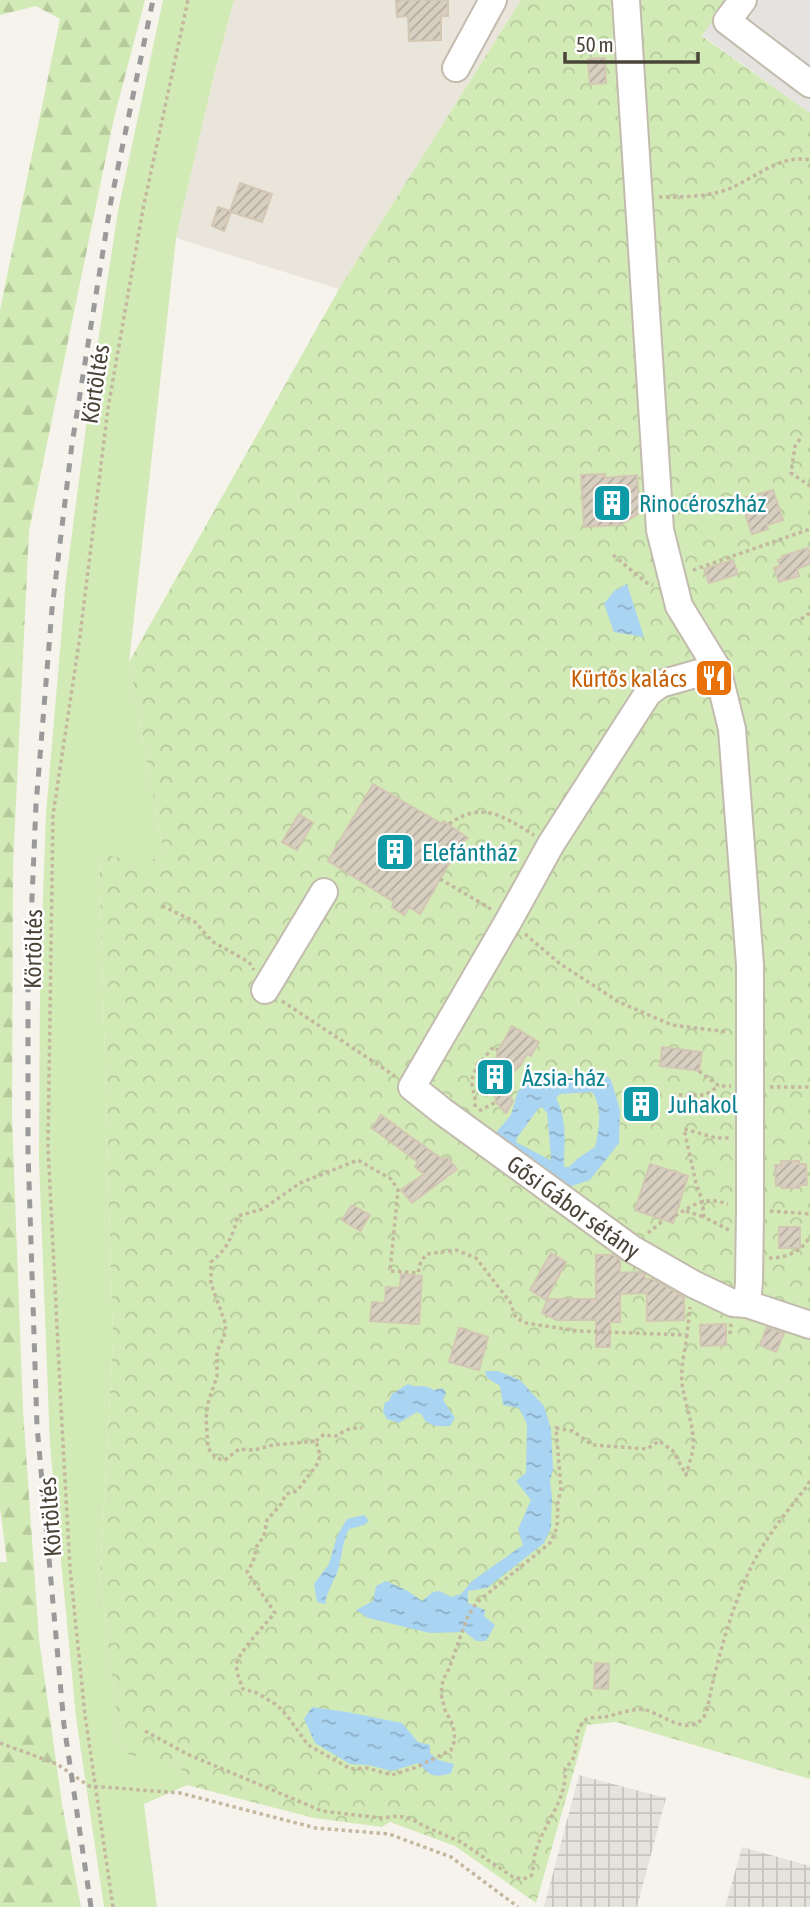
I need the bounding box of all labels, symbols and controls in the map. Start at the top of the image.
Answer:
scale bar [565,21,698,65]
text: 50 m [576,32,614,56]
street label: Körtöltés [75,342,115,426]
building icon: Rinocéroszház [591,482,633,524]
place label: Rinocéroszház [639,490,766,517]
restaurant icon: Kürtős kalács [693,657,735,699]
place label: Kürtős kalács [571,665,687,692]
building icon: Elefántház [374,831,416,873]
place label: Elefántház [422,839,517,866]
street label: Körtöltés [19,909,47,989]
building icon: Ázsia-ház [474,1056,516,1098]
place label: Ázsia-ház [522,1064,605,1091]
building icon: Juhakol [620,1083,662,1125]
place label: Juhakol [668,1091,738,1118]
street label: Gősi Gábor sétány [502,1150,645,1264]
street label: Körtöltés [34,1476,66,1558]

